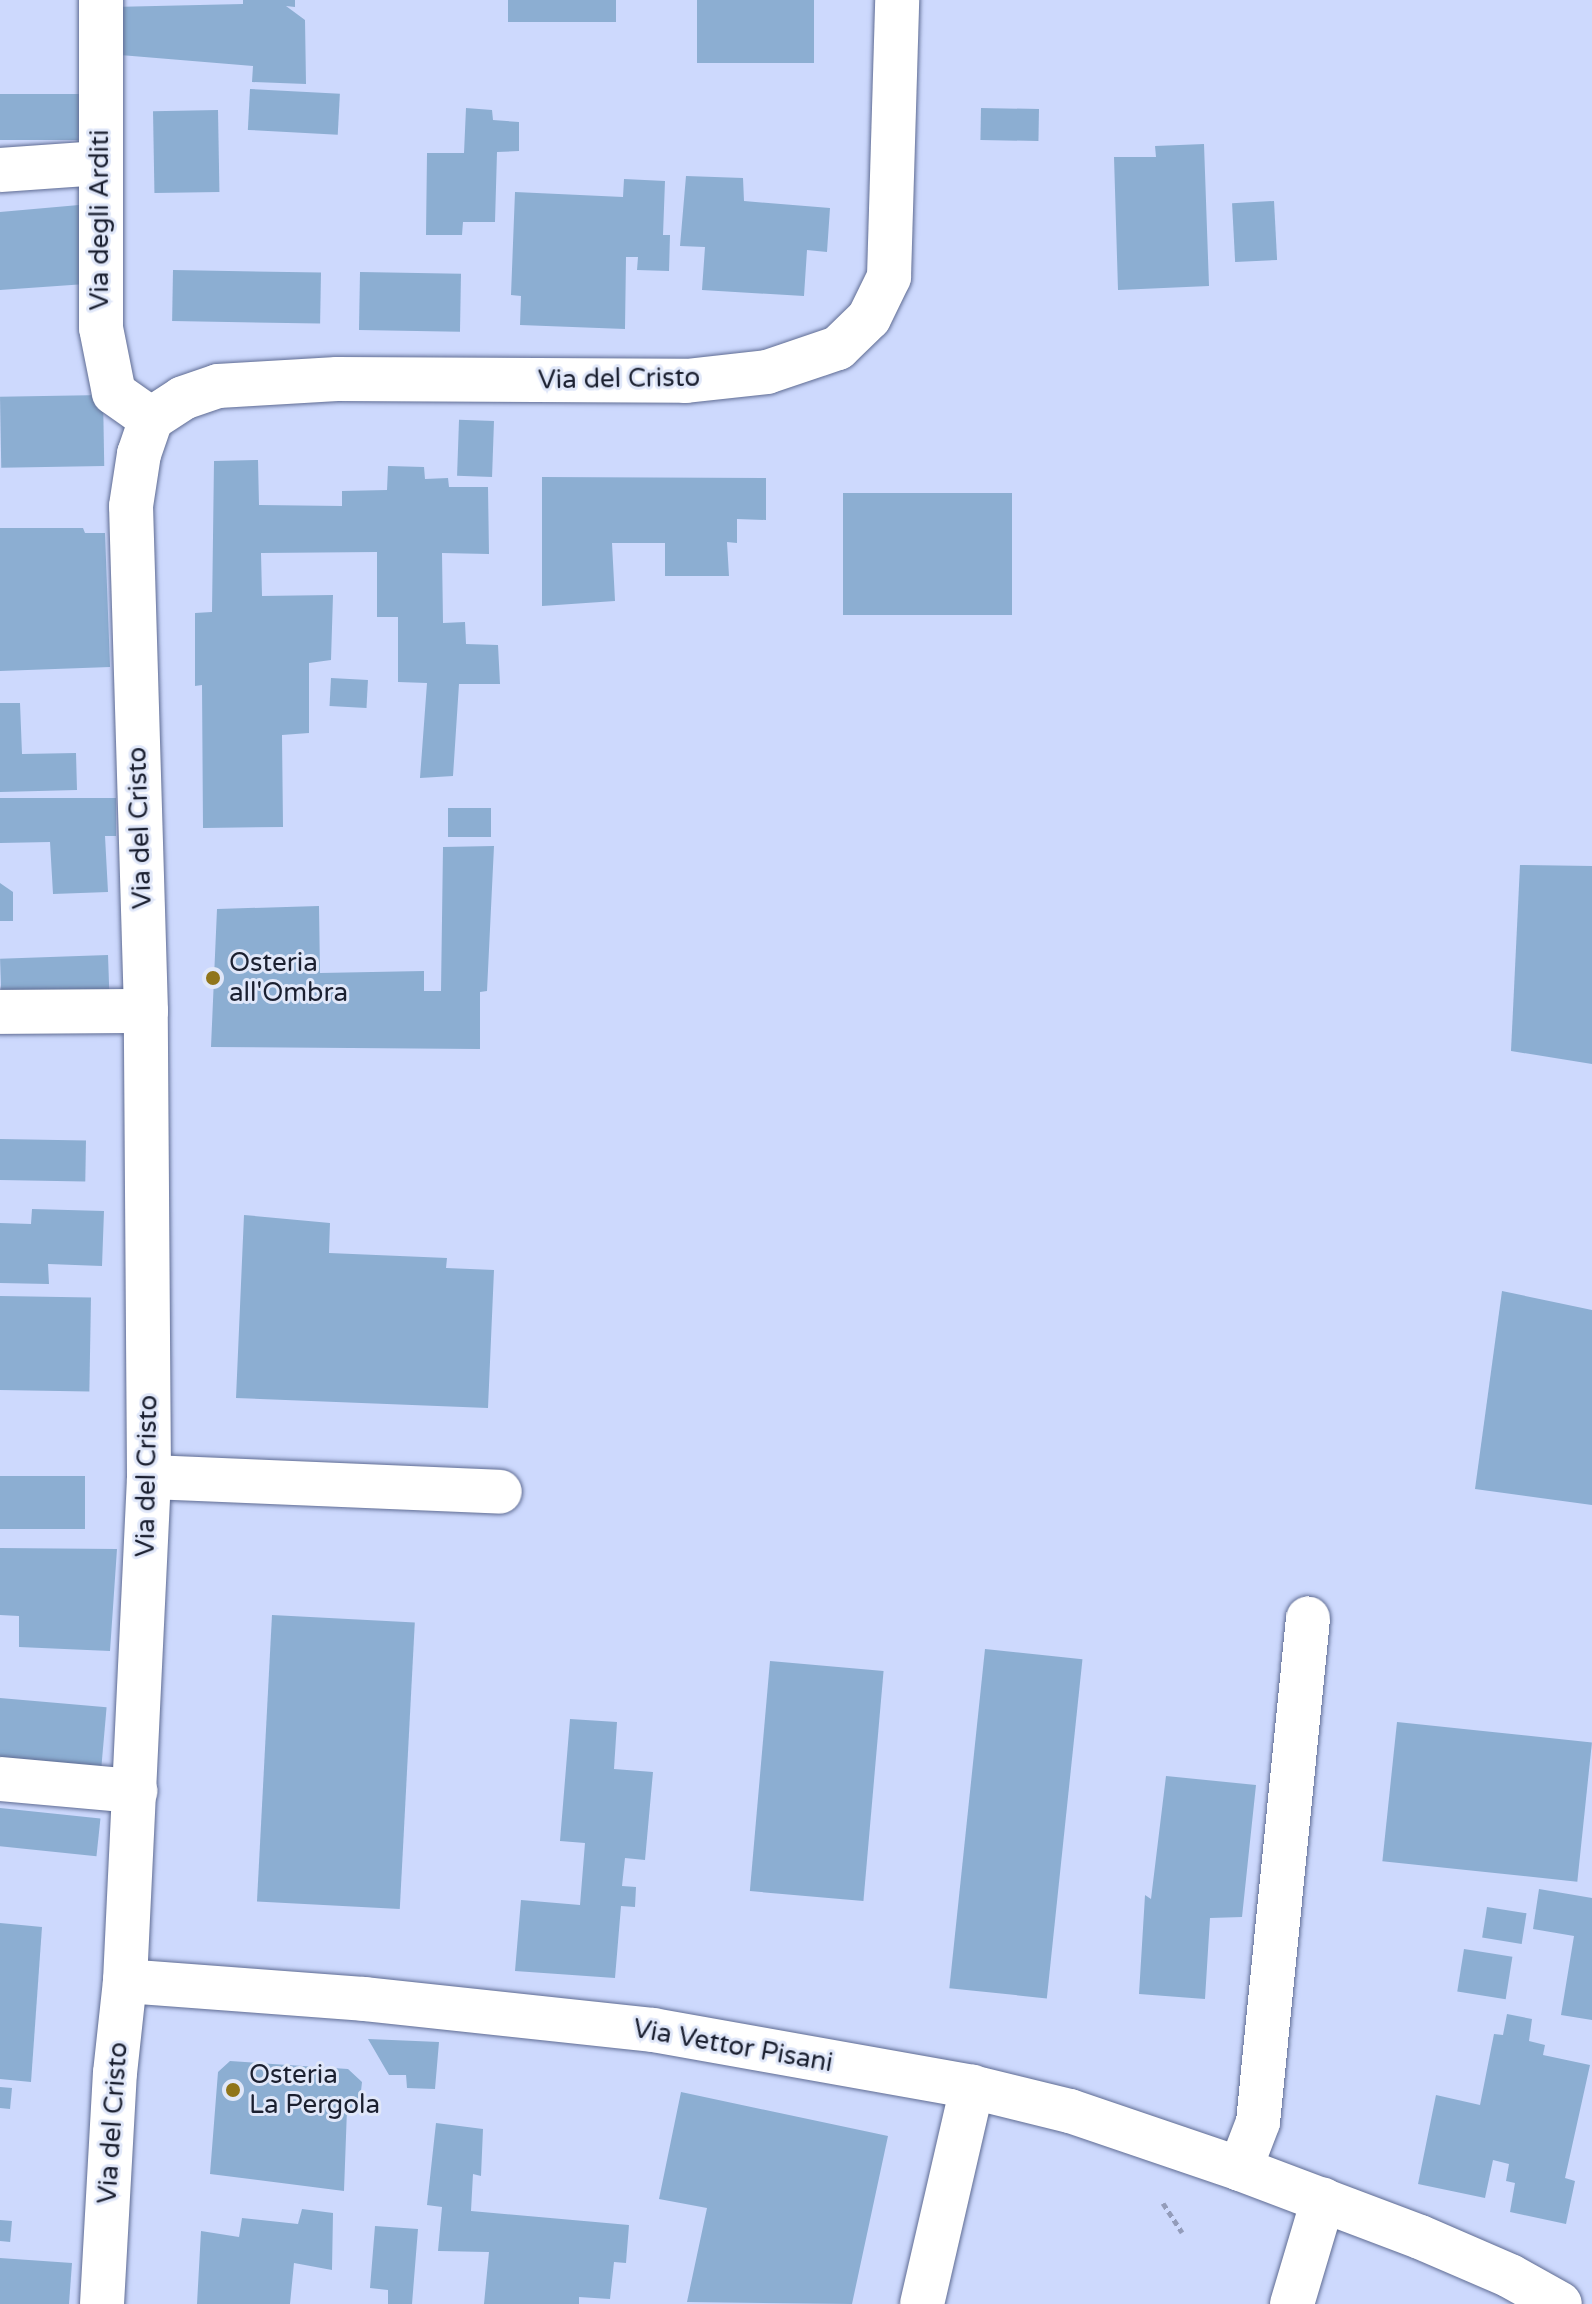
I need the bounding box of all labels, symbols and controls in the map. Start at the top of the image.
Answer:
street label: Via degli Arditi [84,130,116,310]
street label: Via del Cristo [538,362,700,396]
street label: Via del Cristo [122,746,158,910]
place label: Osteria all'Ombra [229,947,348,1008]
marker: Osteria all'Ombra [204,969,222,987]
street label: Via del Cristo [130,1395,164,1557]
street label: Via Vettor Pisani [631,2013,835,2079]
street label: Via del Cristo [92,2041,134,2205]
place label: Osteria La Pergola [249,2059,380,2120]
marker: Osteria La Pergola [224,2081,242,2099]

